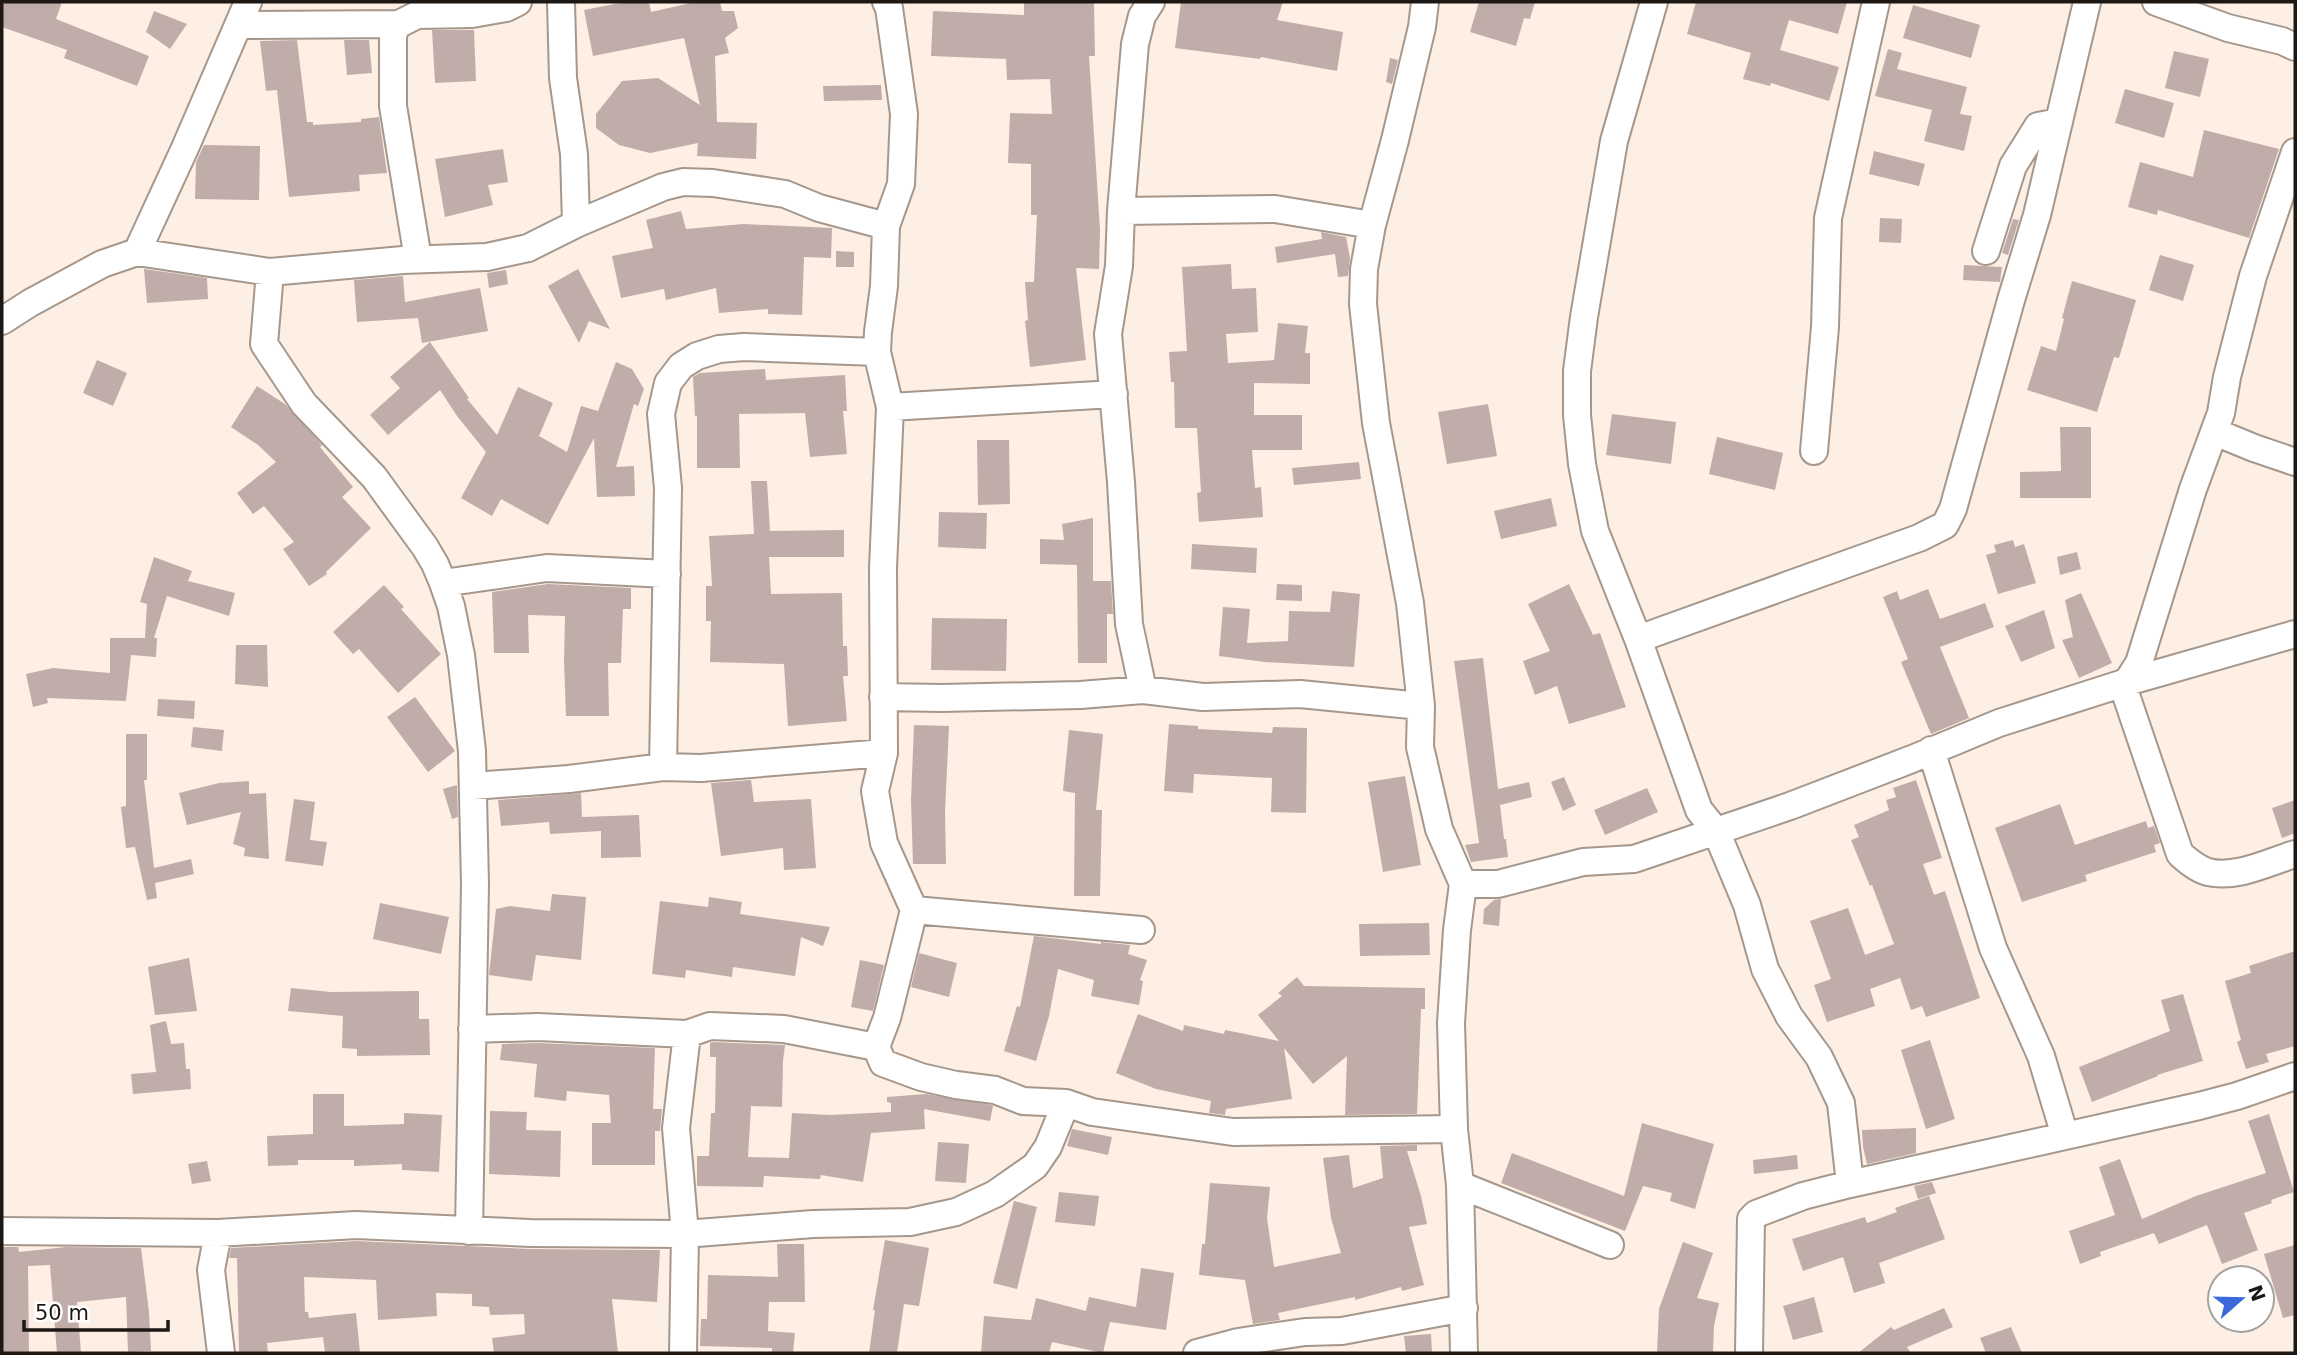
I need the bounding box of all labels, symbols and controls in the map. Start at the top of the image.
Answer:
north arrow [2206,1264,2276,1334]
text: N [2244,1282,2270,1304]
scale bar [24,1288,168,1332]
text: 50 m [35,1301,89,1325]

